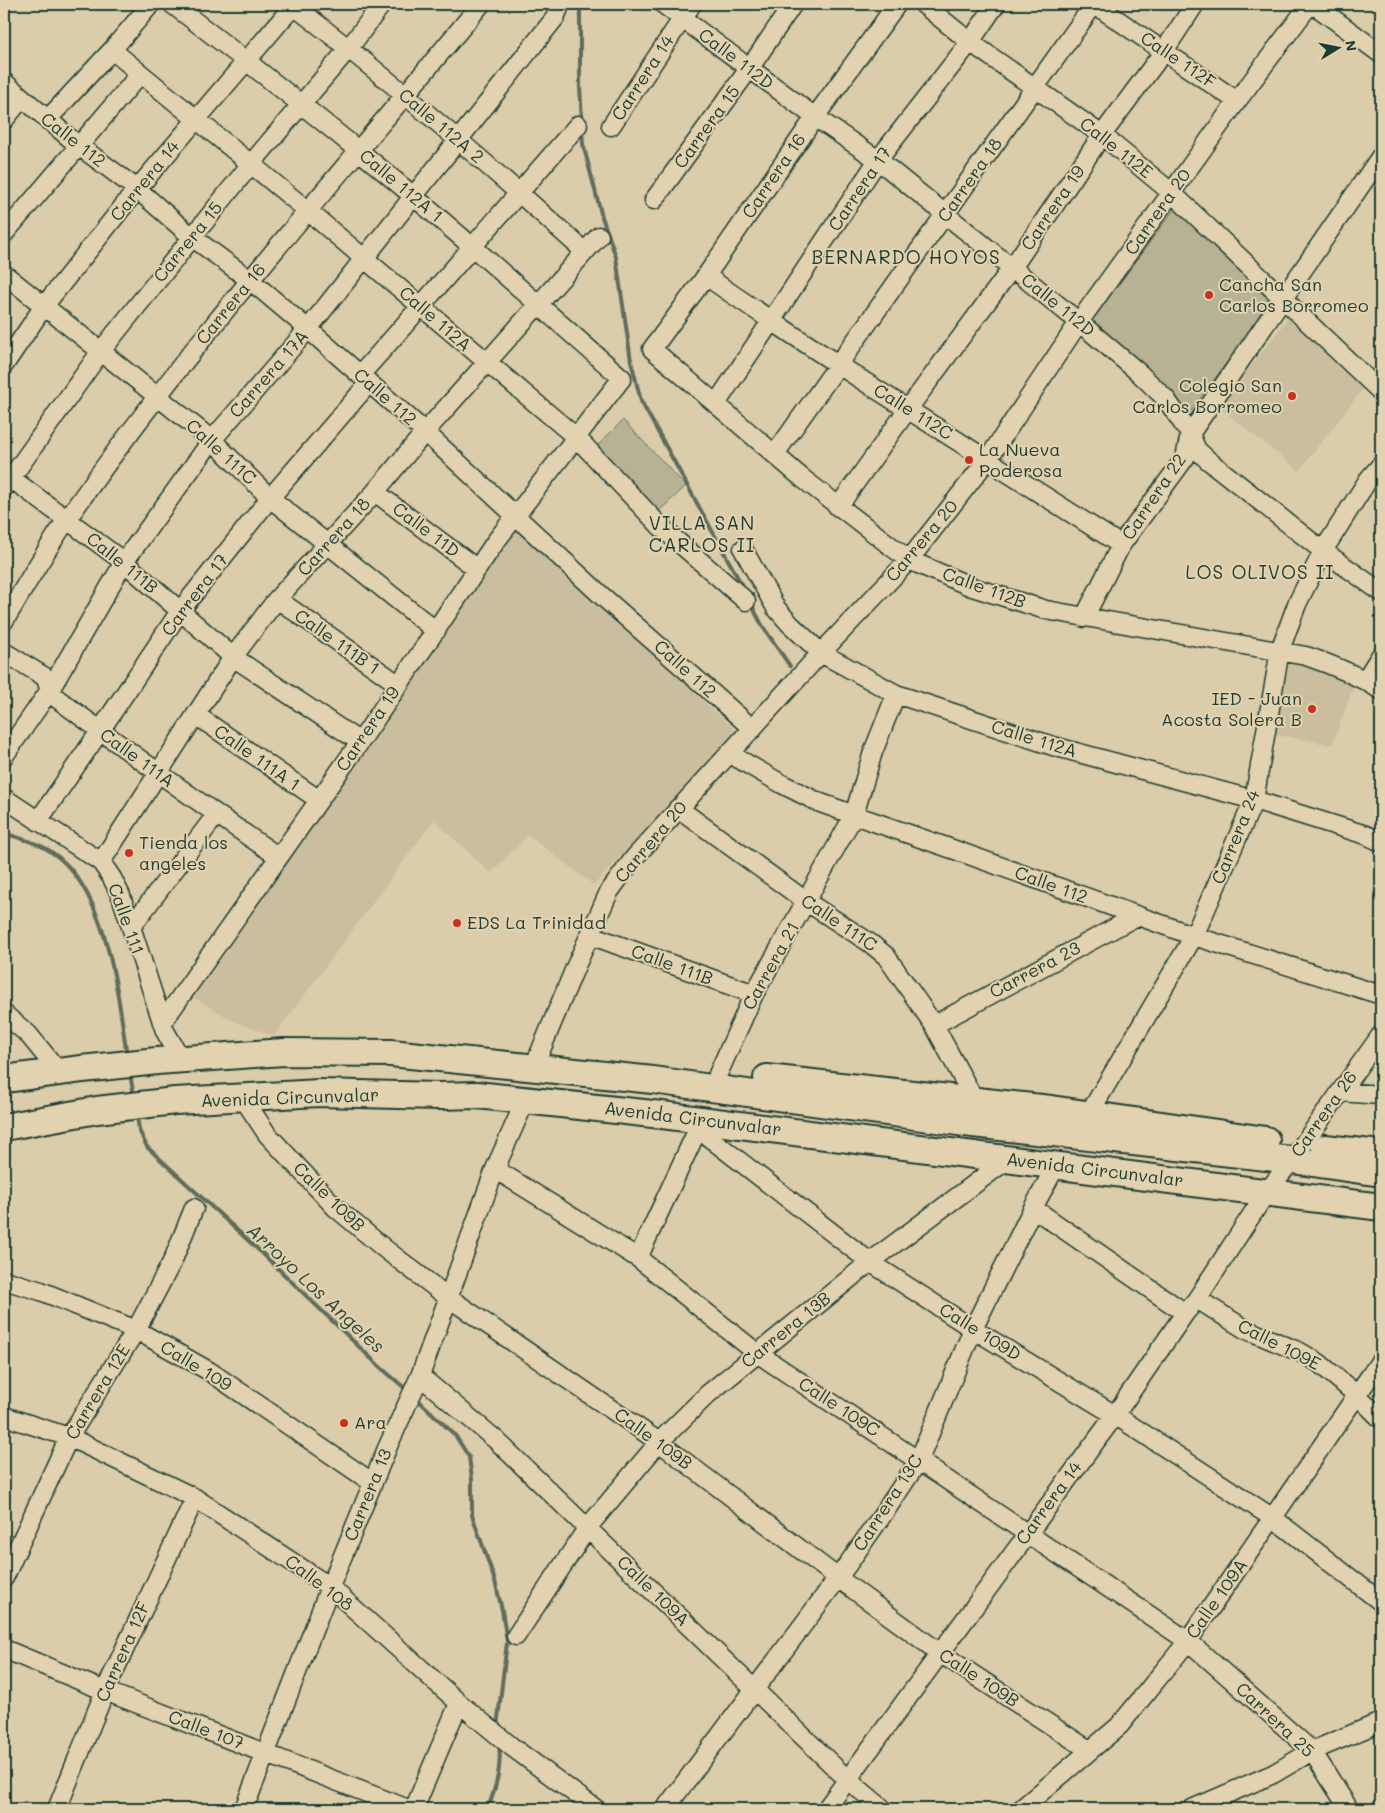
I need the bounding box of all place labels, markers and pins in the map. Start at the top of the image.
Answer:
place label: Cancha San Carlos Borromeo [1219,272,1369,317]
marker: Cancha San Carlos Borromeo [1203,289,1215,301]
place label: Colegio San Carlos Borromeo [1132,373,1282,418]
marker: Colegio San Carlos Borromeo [1286,390,1298,402]
place label: La Nueva Poderosa [979,437,1063,482]
marker: La Nueva Poderosa [963,454,975,466]
place label: IED - Juan Acosta Solera B [1161,686,1302,731]
marker: IED - Juan Acosta Solera B [1306,703,1318,715]
place label: Tienda los angeles [139,830,228,875]
marker: Tienda los angeles [123,847,135,859]
place label: EDS La Trinidad [467,910,606,934]
marker: EDS La Trinidad [451,917,463,929]
place label: Ara [354,1410,387,1434]
marker: Ara [338,1417,350,1429]

